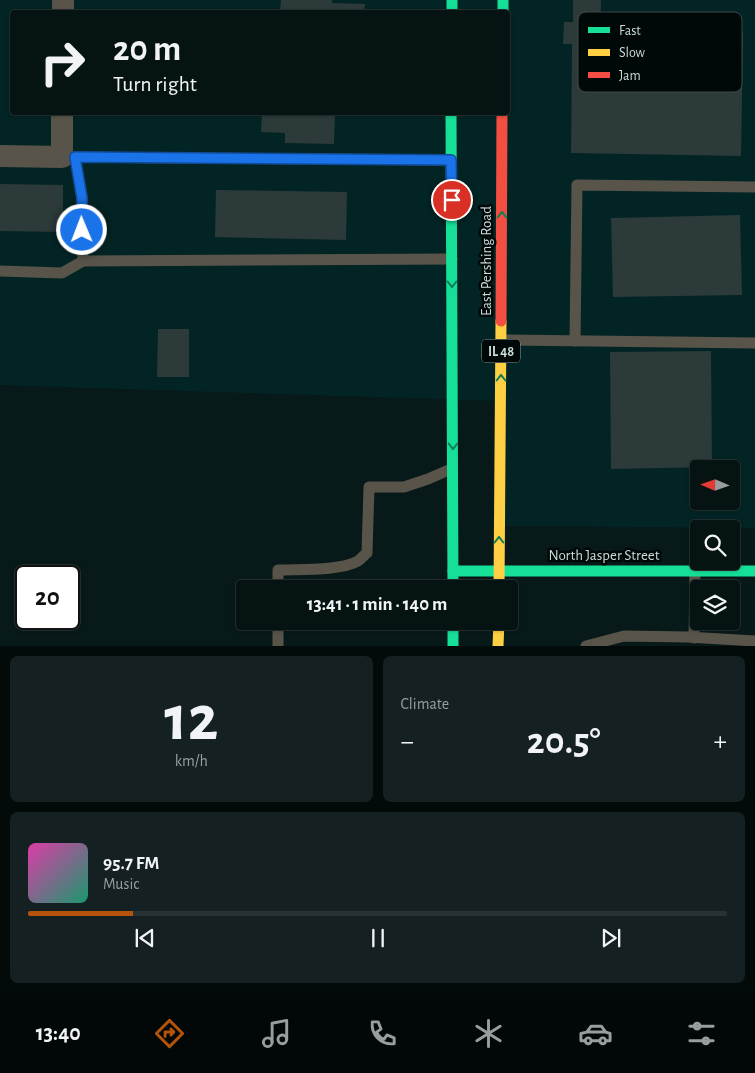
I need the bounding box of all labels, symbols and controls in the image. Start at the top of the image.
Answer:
legend [578,12,742,92]
text: Fast [619,24,641,38]
icon: right [30,30,95,95]
text: 20 m [113,32,181,67]
text: Slow [619,46,646,60]
text: Jam [619,69,641,83]
text: Turn right [113,73,197,95]
pin [431,179,473,221]
icon: arrive [438,186,466,214]
position arrow [55,203,107,255]
street label: East Pershing Road [479,206,494,316]
one-way arrow [496,211,507,219]
one-way arrow [447,280,457,288]
road number: IL 48 [482,340,520,362]
one-way arrow [495,373,506,381]
one-way arrow [448,442,458,450]
north arrow [690,460,740,510]
map controls [690,460,740,630]
button: search [690,520,740,570]
one-way arrow [494,536,504,544]
street label: North Jasper Street [548,548,660,563]
speed limit sign: 20 [15,565,80,630]
button: layers [690,580,740,630]
text: 13:41 · 1 min · 140 m [307,595,447,614]
text: 12 [164,687,218,752]
text: Climate [401,696,449,712]
text: 20.5° [527,723,601,761]
text: − [401,728,414,756]
text: + [714,728,727,756]
text: km/h [175,753,208,769]
text: 95.7 FM [103,854,159,873]
text: Music [103,876,139,892]
icon: previous [131,924,159,952]
icon: pause [364,924,392,952]
icon: next [597,924,625,952]
icon: directions [152,1016,187,1051]
icon: music [259,1016,294,1051]
icon: phone [365,1016,400,1051]
icon: climate [471,1016,506,1051]
icon: car [578,1016,613,1051]
icon: filters [684,1016,719,1051]
text: 13:40 [36,1022,81,1044]

